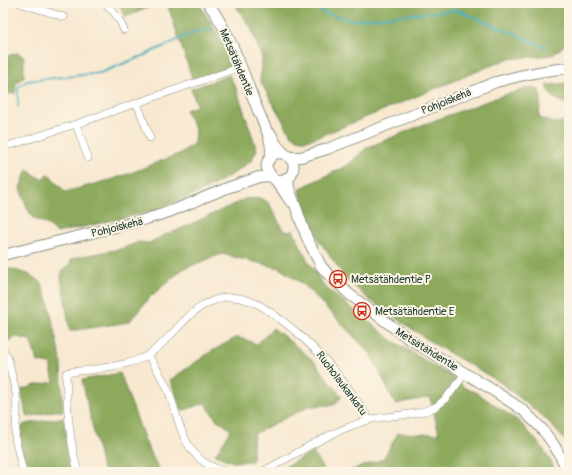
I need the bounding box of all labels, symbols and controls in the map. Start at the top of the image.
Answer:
street label: Metsätähdentie [217,27,257,98]
street label: Pohjoiskehä [419,86,473,117]
street label: Pohjoiskehä [90,215,144,240]
bus stop icon: Metsätähdentie P [328,269,348,289]
place label: Metsätähdentie P [351,273,431,286]
bus stop icon: Metsätähdentie E [352,301,372,321]
place label: Metsätähdentie E [375,305,455,318]
street label: Metsätähdentie [393,325,461,374]
street label: Ruoholaukankatu [313,349,370,418]

